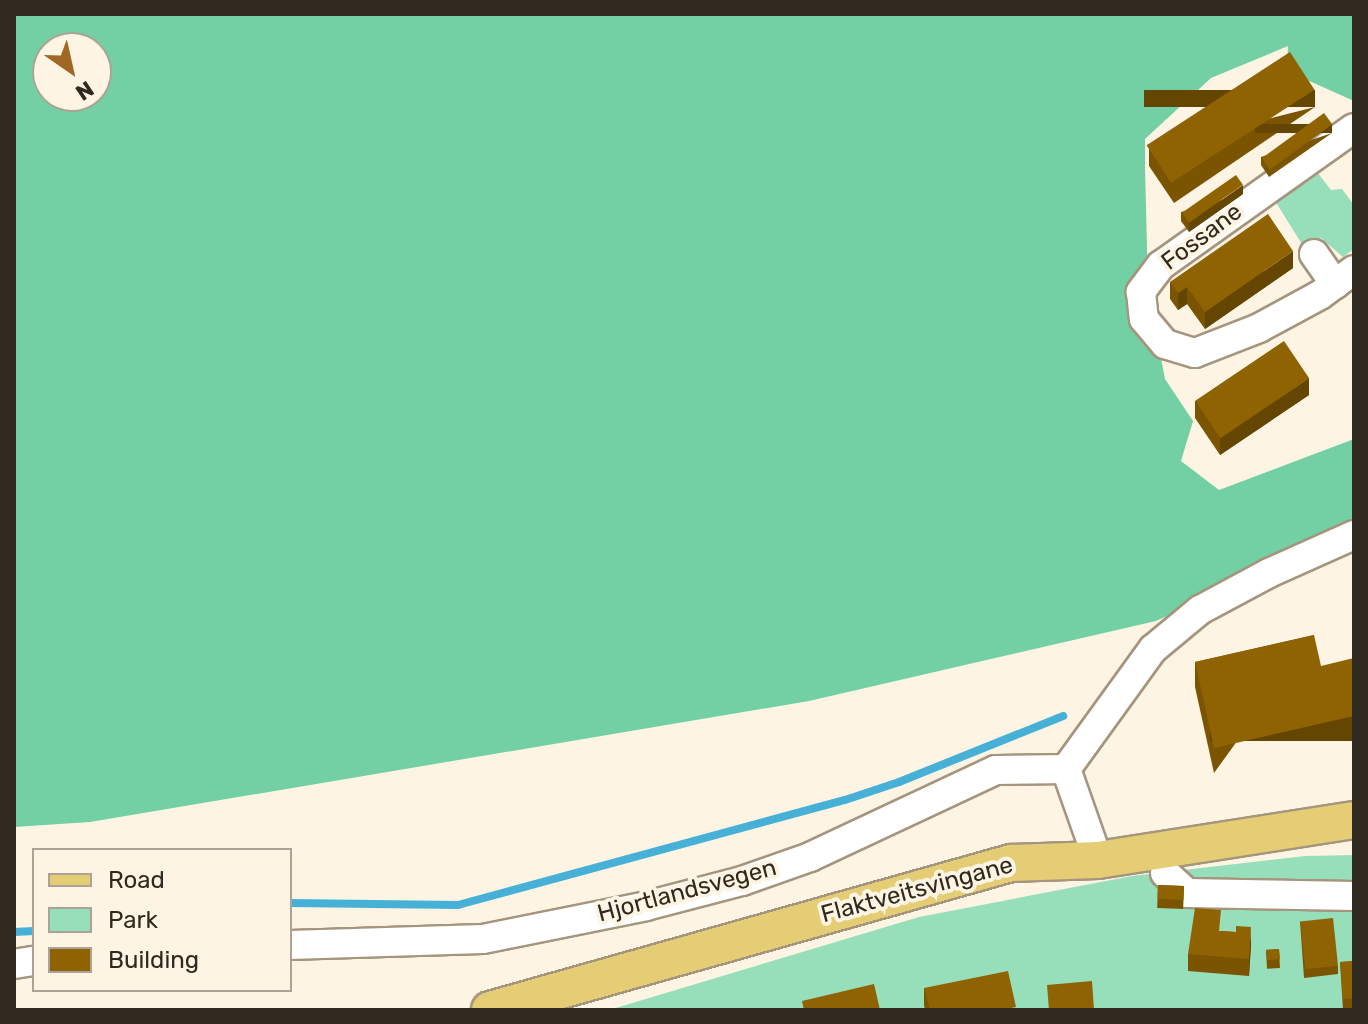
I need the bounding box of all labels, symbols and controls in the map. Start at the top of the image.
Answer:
north arrow [32,32,112,112]
text: N [70,75,99,106]
street label: Fossane [1156,197,1248,277]
legend [32,848,292,992]
street label: Flaktveitsvingane [818,851,1016,929]
street label: Hjortlandsvegen [594,853,780,929]
text: Road [108,866,165,894]
text: Park [108,906,158,934]
text: Building [108,946,199,974]

